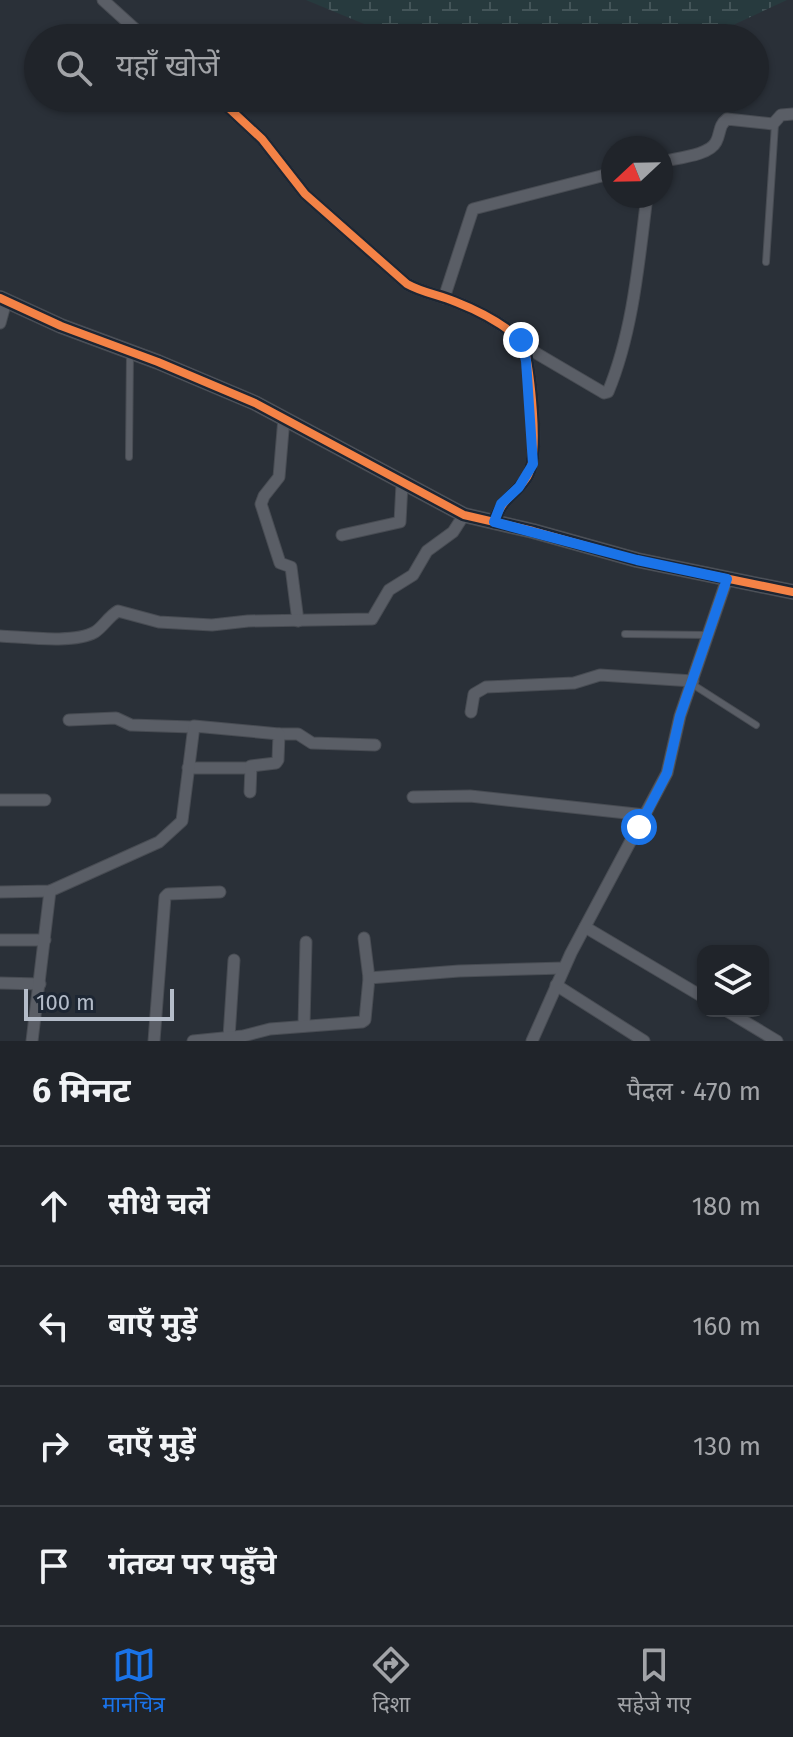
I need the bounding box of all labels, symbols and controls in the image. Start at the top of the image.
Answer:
search box [24,24,769,112]
icon: search [52,46,96,90]
text: यहाँ खोजें [116,48,220,84]
north arrow [601,136,673,208]
route end [503,322,539,358]
route start [621,809,657,845]
map controls [697,945,769,1017]
button: layers [697,945,769,1017]
scale bar [24,985,174,1021]
text: 100 m [36,989,95,1016]
text: 6 मिनट [32,1070,131,1111]
text: पैदल · 470 m [627,1076,761,1107]
icon: ahead [32,1184,76,1228]
text: सीधे चलें [108,1186,210,1222]
text: 180 m [692,1191,761,1222]
icon: left [32,1304,76,1348]
text: बाएँ मुड़ें [108,1306,197,1342]
text: 160 m [692,1311,761,1342]
icon: right [32,1424,76,1468]
text: दाएँ मुड़ें [108,1426,196,1462]
text: 130 m [693,1431,761,1462]
icon: arrive [32,1544,76,1588]
text: गंतव्य पर पहुँचे [108,1546,276,1582]
tab: मानचित्र [102,1643,165,1721]
tab: दिशा [369,1643,413,1721]
tab: सहेजे गए [618,1643,691,1721]

